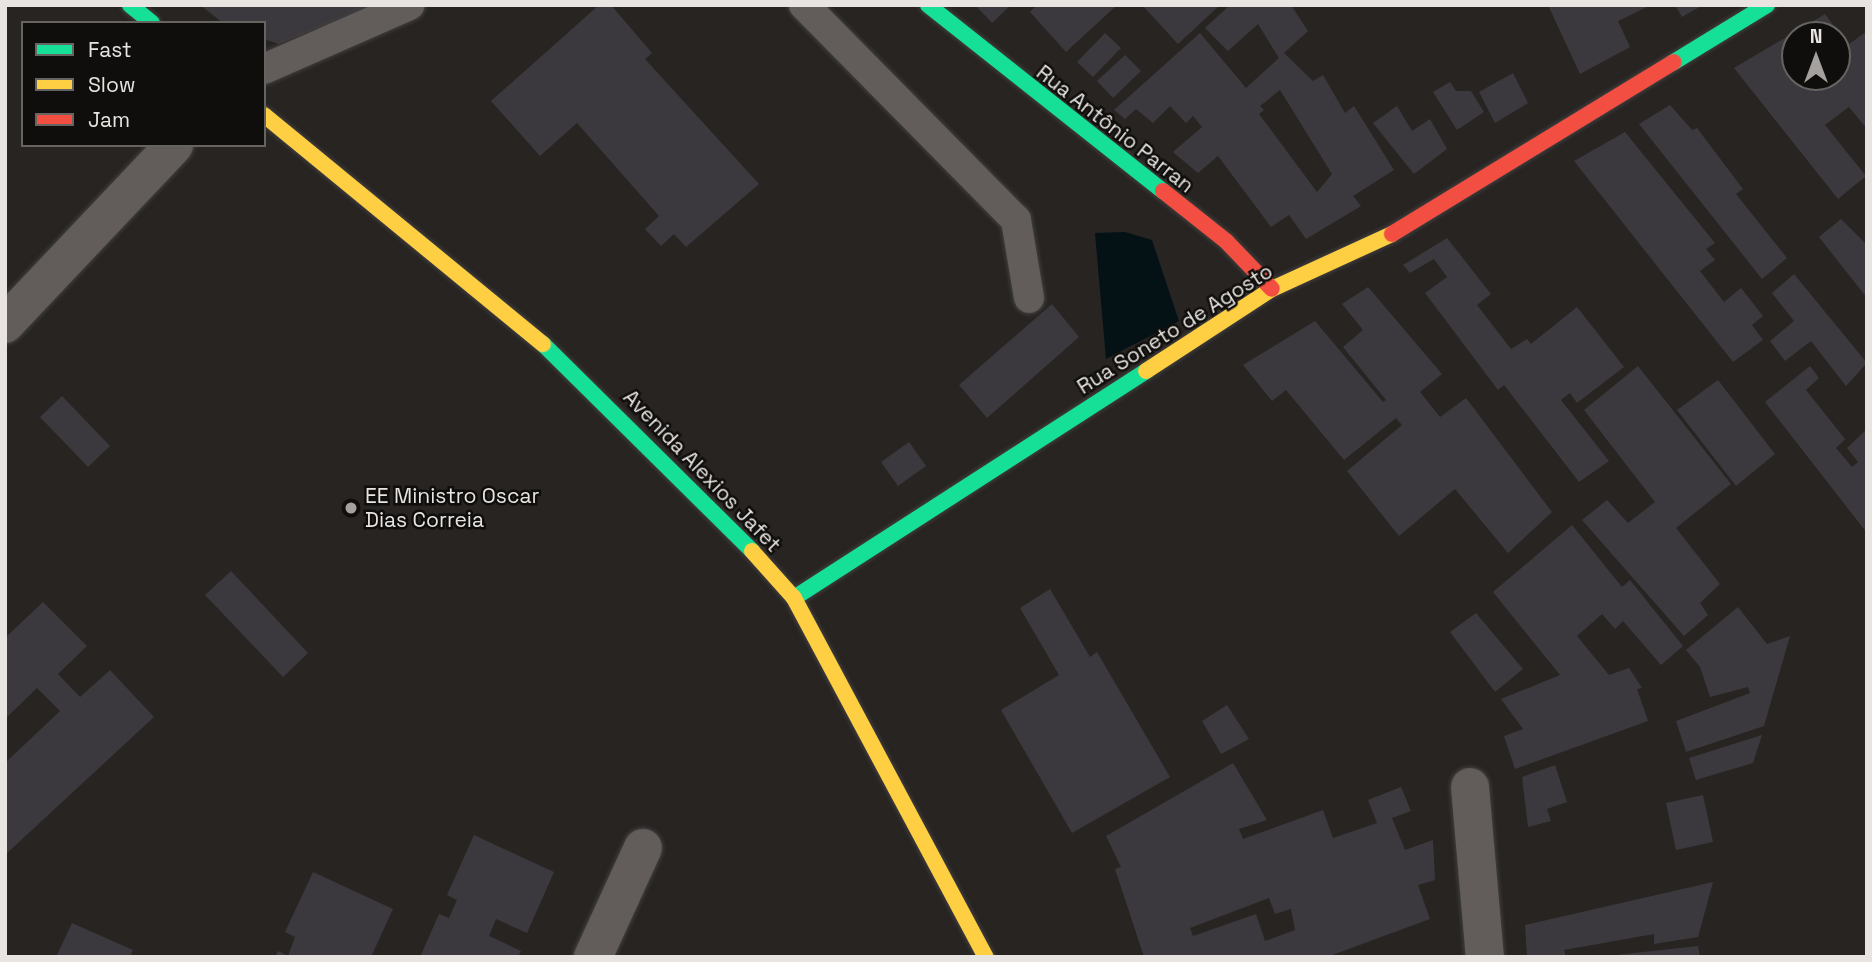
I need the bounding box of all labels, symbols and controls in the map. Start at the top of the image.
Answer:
legend [21,21,266,147]
north arrow [1781,21,1851,91]
text: N [1810,24,1822,49]
text: Fast [88,36,132,63]
street label: Rua Antônio Parran [1031,60,1199,198]
text: Slow [88,71,136,98]
text: Jam [88,106,130,133]
street label: Rua Soneto de Agosto [1072,258,1278,400]
street label: Avenida Alexios Jafet [618,384,786,558]
place label: EE Ministro Oscar Dias Correia [365,483,539,533]
marker: EE Ministro Oscar Dias Correia [343,500,359,516]

